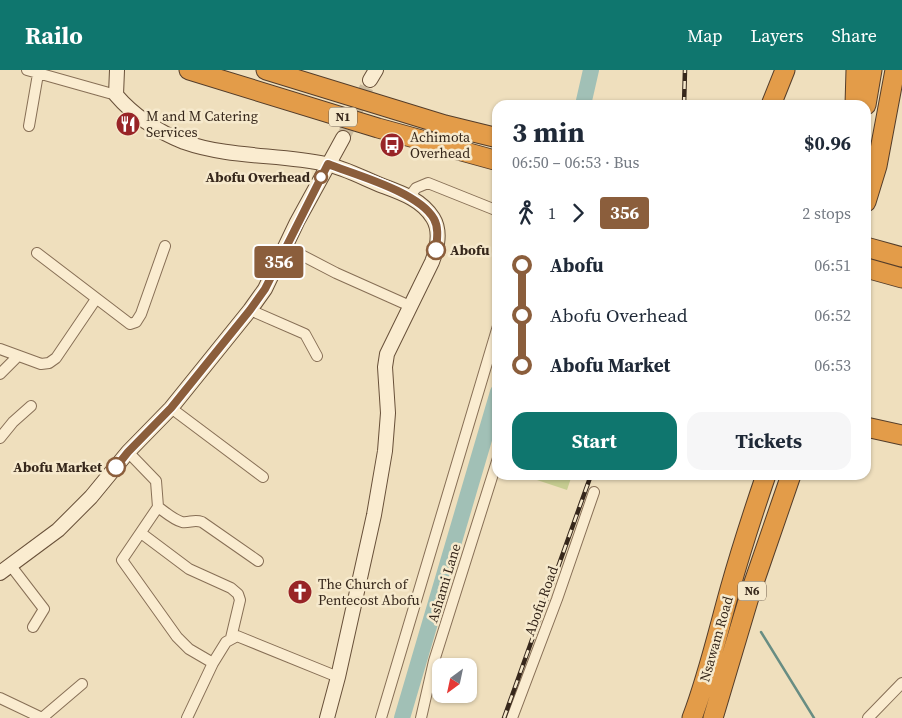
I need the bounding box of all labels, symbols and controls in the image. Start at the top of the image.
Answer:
text: Railo [25,19,83,52]
text: Map [687,23,722,48]
text: Layers [750,23,803,48]
text: Share [831,23,877,48]
place label: M and M Catering Services [146,106,258,142]
road number: N1 [329,108,357,126]
restaurant icon: M and M Catering Services [115,111,141,137]
text: 3 min [512,113,585,151]
place label: Achimota Overhead [410,127,471,163]
text: $0.96 [804,130,851,156]
bus stop icon: Achimota Overhead [379,132,405,158]
text: 06:50 – 06:53 · Bus [512,151,640,173]
place label: Abofu Overhead [206,167,311,187]
marker: Abofu Overhead [314,170,328,184]
icon: walk [512,199,540,227]
icon: forward [564,199,592,227]
text: 356 [610,200,639,225]
text: 1 [548,202,556,224]
text: 2 stops [802,202,851,224]
marker: Abofu [426,240,446,260]
place label: Abofu [450,240,490,260]
line badge: 356 [250,246,308,278]
text: 356 [264,249,294,274]
text: Abofu [550,252,604,278]
text: 06:51 [814,254,851,276]
text: Abofu Overhead [550,302,688,328]
text: 06:52 [814,304,851,326]
text: Abofu Market [550,352,670,378]
text: 06:53 [814,354,851,376]
button: Start [512,412,677,470]
button: Tickets [687,412,851,470]
place label: Abofu Market [13,457,103,477]
marker: Abofu Market [106,457,126,477]
street label: Ashami Lane [422,541,466,625]
street label: Abofu Road [519,563,563,639]
place label: The Church of Pentecost Abofu [318,574,420,610]
church icon: The Church of Pentecost Abofu [287,579,313,605]
road number: N6 [738,582,766,600]
street label: Nsawam Road [694,594,738,684]
north arrow [432,658,478,702]
map controls [432,658,477,703]

